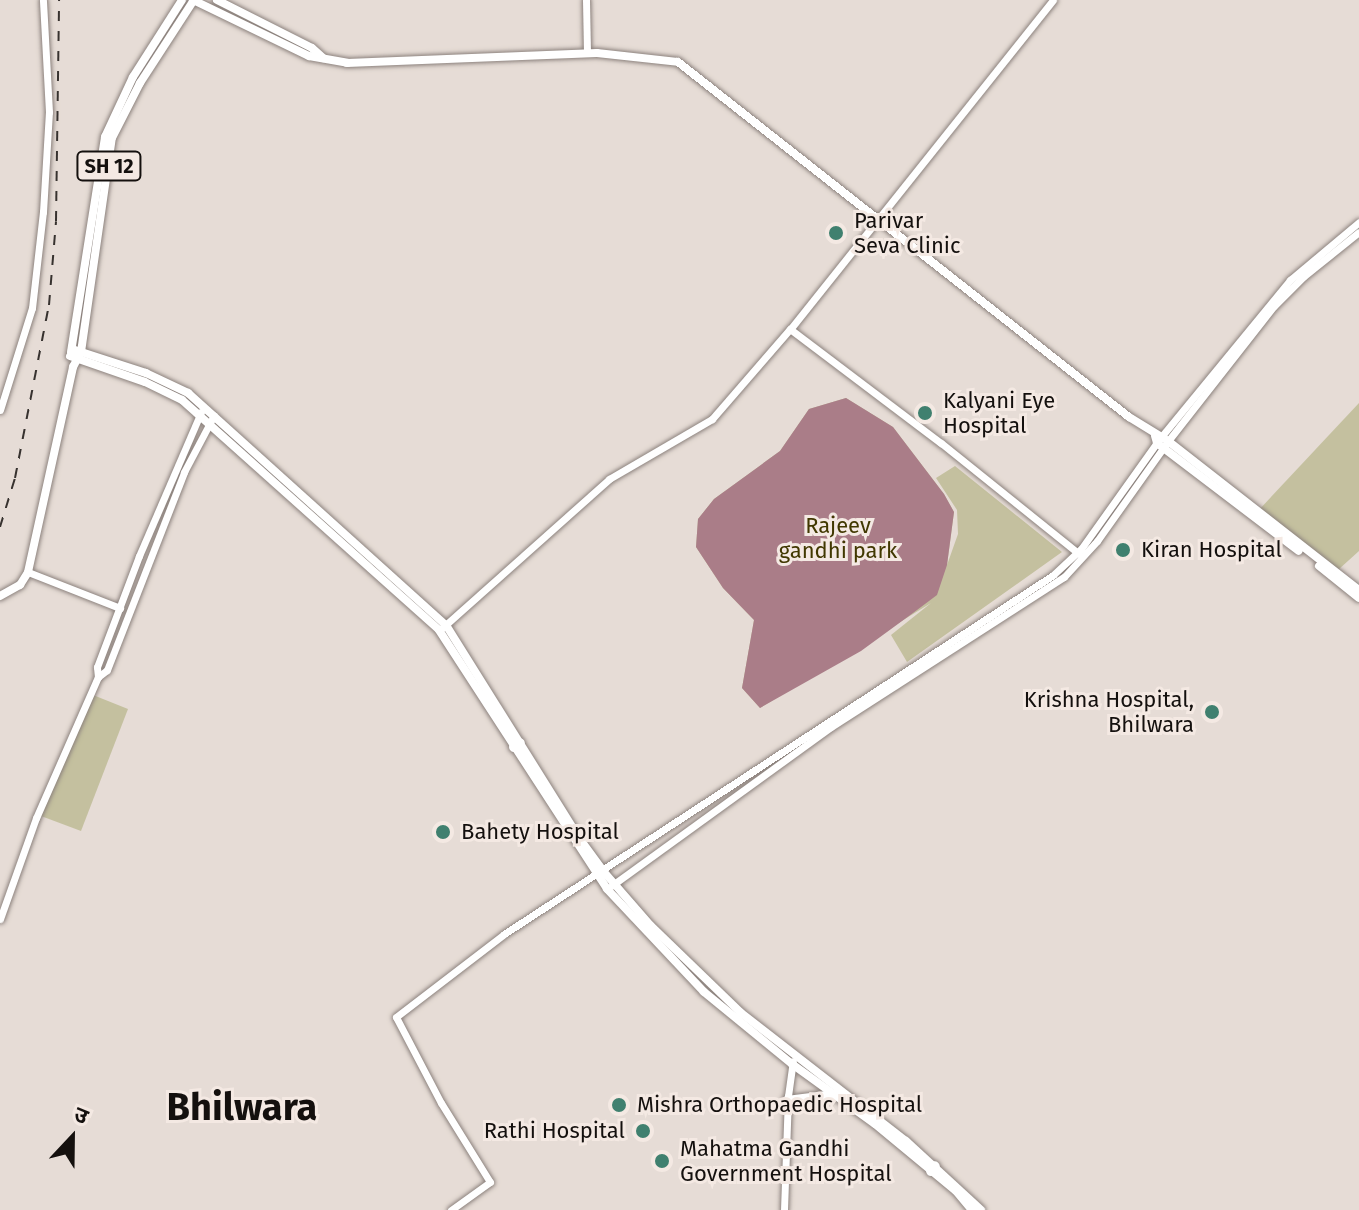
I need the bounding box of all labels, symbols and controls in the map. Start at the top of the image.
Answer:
road number: SH 12 [75,150,143,182]
place label: Parivar Seva Clinic [854,207,961,258]
marker: Parivar Seva Clinic [825,222,847,244]
place label: Kalyani Eye Hospital [943,387,1055,438]
marker: Kalyani Eye Hospital [914,402,936,424]
park label: Rajeev gandhi park [779,512,897,564]
place label: Kiran Hospital [1141,537,1282,563]
marker: Kiran Hospital [1112,539,1134,561]
place label: Krishna Hospital, Bhilwara [1024,686,1194,738]
marker: Krishna Hospital, Bhilwara [1201,701,1223,723]
place label: Bahety Hospital [461,819,619,845]
marker: Bahety Hospital [432,821,454,843]
district label: Bhilwara [167,1085,317,1131]
place label: Mishra Orthopaedic Hospital [637,1092,922,1118]
marker: Mishra Orthopaedic Hospital [608,1094,630,1116]
north arrow [32,1098,112,1178]
text: उ [70,1100,92,1130]
place label: Rathi Hospital [484,1118,625,1144]
marker: Rathi Hospital [632,1120,654,1142]
place label: Mahatma Gandhi Government Hospital [680,1135,892,1186]
marker: Mahatma Gandhi Government Hospital [651,1150,673,1172]

